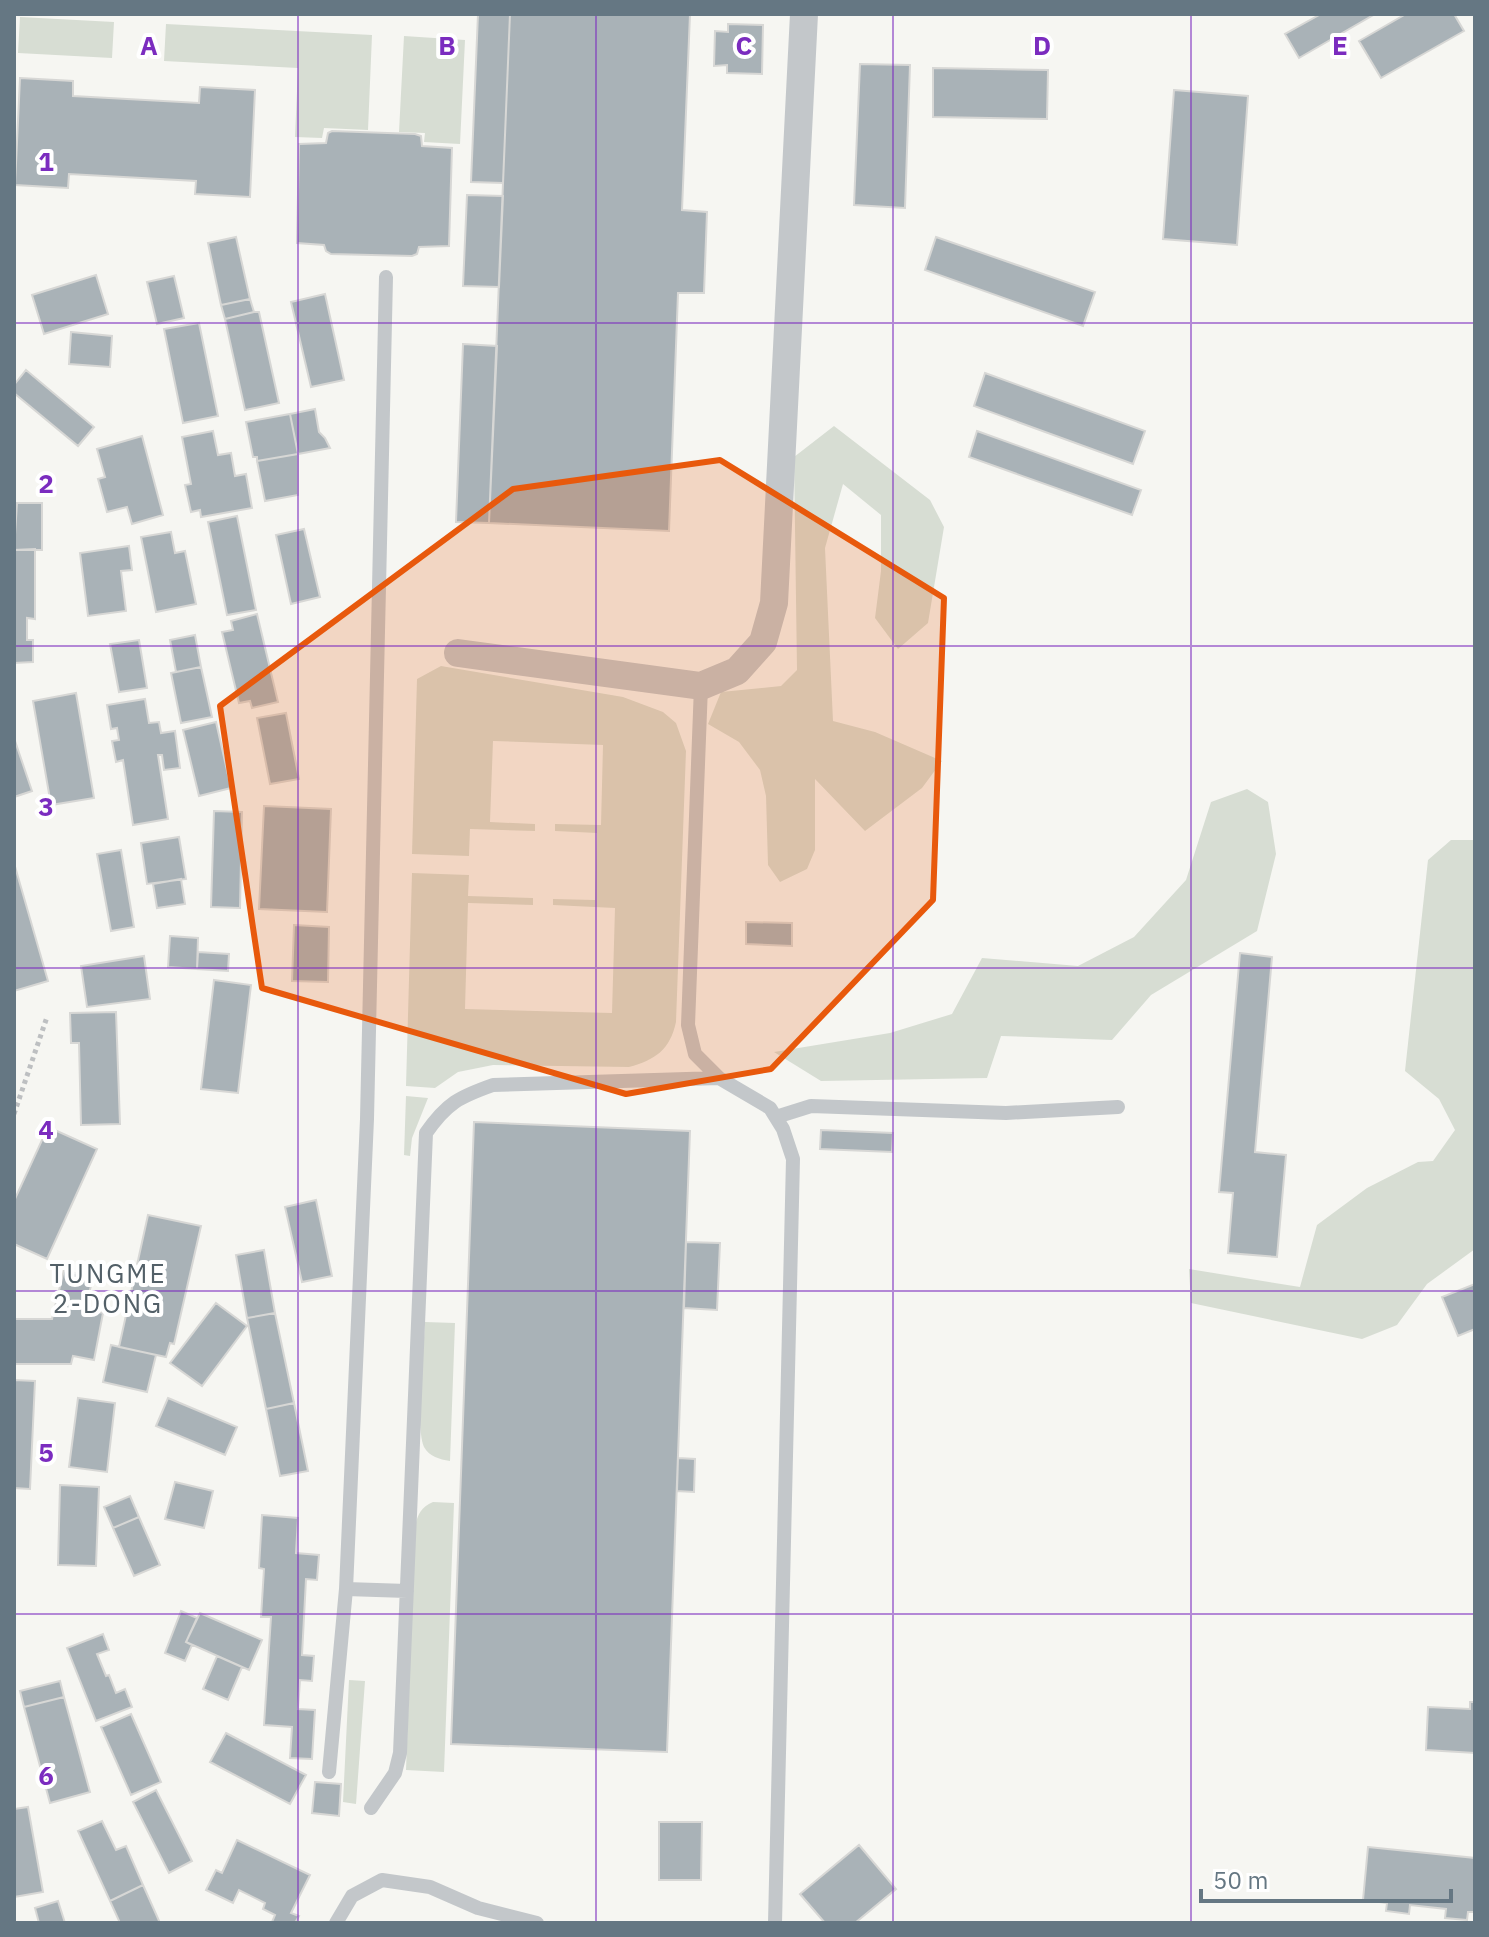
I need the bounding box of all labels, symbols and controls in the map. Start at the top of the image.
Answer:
text: A [140,28,158,62]
text: B [438,28,456,62]
text: C [736,28,753,62]
text: D [1033,28,1051,62]
text: E [1332,28,1348,62]
text: 1 [38,144,54,178]
text: 2 [38,466,54,500]
text: 3 [38,789,54,823]
text: 4 [38,1112,54,1146]
district label: TUNGME 2-DONG [49,1256,167,1320]
text: 5 [38,1435,54,1469]
text: 6 [38,1758,54,1792]
scale bar [1201,1853,1451,1903]
text: 50 m [1213,1864,1268,1896]

